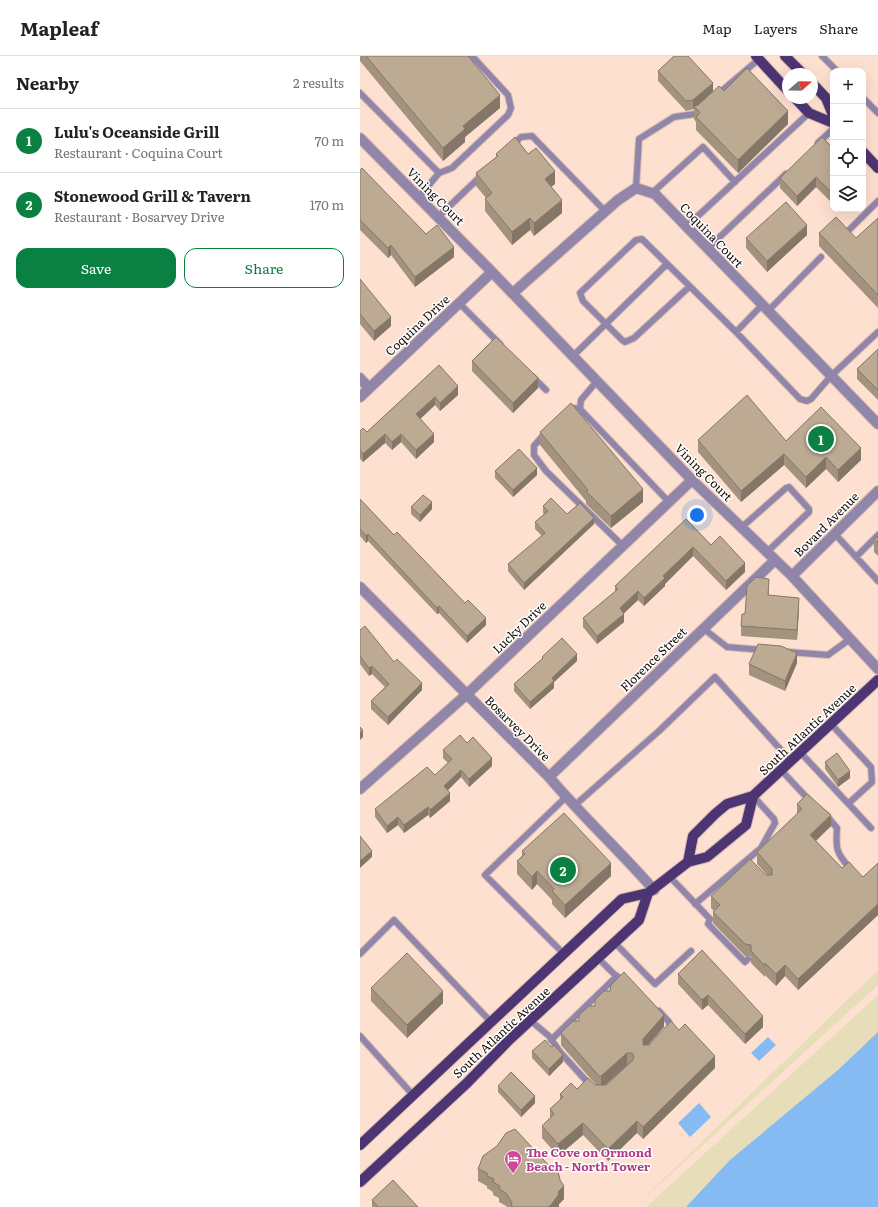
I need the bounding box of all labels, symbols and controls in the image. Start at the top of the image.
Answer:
text: Mapleaf [20,14,98,42]
text: Map [702,18,732,38]
text: Layers [754,18,797,38]
text: Share [819,18,858,38]
north arrow [782,68,818,104]
map controls [830,68,866,212]
button: + [830,68,866,104]
text: Nearby [16,70,79,95]
text: 2 results [293,73,344,92]
button: − [830,104,866,140]
text: Lulu's Oceanside Grill [54,120,220,143]
text: 1 [26,131,32,150]
text: 70 m [315,131,344,150]
button: locate [830,140,866,176]
text: Restaurant · Coquina Court [54,143,223,162]
street label: Vining Court [403,163,469,229]
button: layers [830,176,866,212]
text: Stonewood Grill & Tavern [54,184,251,207]
text: 2 [26,195,32,214]
text: 170 m [310,195,344,214]
street label: Coquina Court [676,198,748,272]
text: Restaurant · Bosarvey Drive [54,207,224,226]
button: Save [16,248,176,288]
button: Share [184,248,344,288]
street label: Coquina Drive [381,290,453,360]
pin: 1 [808,424,834,454]
street label: Vining Court [671,439,737,505]
street label: Bovard Avenue [789,487,863,561]
your location [687,505,707,525]
street label: Lucky Drive [488,597,550,657]
street label: Florence Street [616,622,690,695]
street label: South Atlantic Avenue [754,679,860,779]
street label: Bosarvey Drive [481,691,555,765]
pin: 2 [550,855,576,885]
street label: South Atlantic Avenue [448,982,554,1082]
place label: The Cove on Ormond Beach - North Tower [526,1143,652,1175]
hotel icon: The Cove on Ormond Beach - North Tower [503,1149,523,1174]

